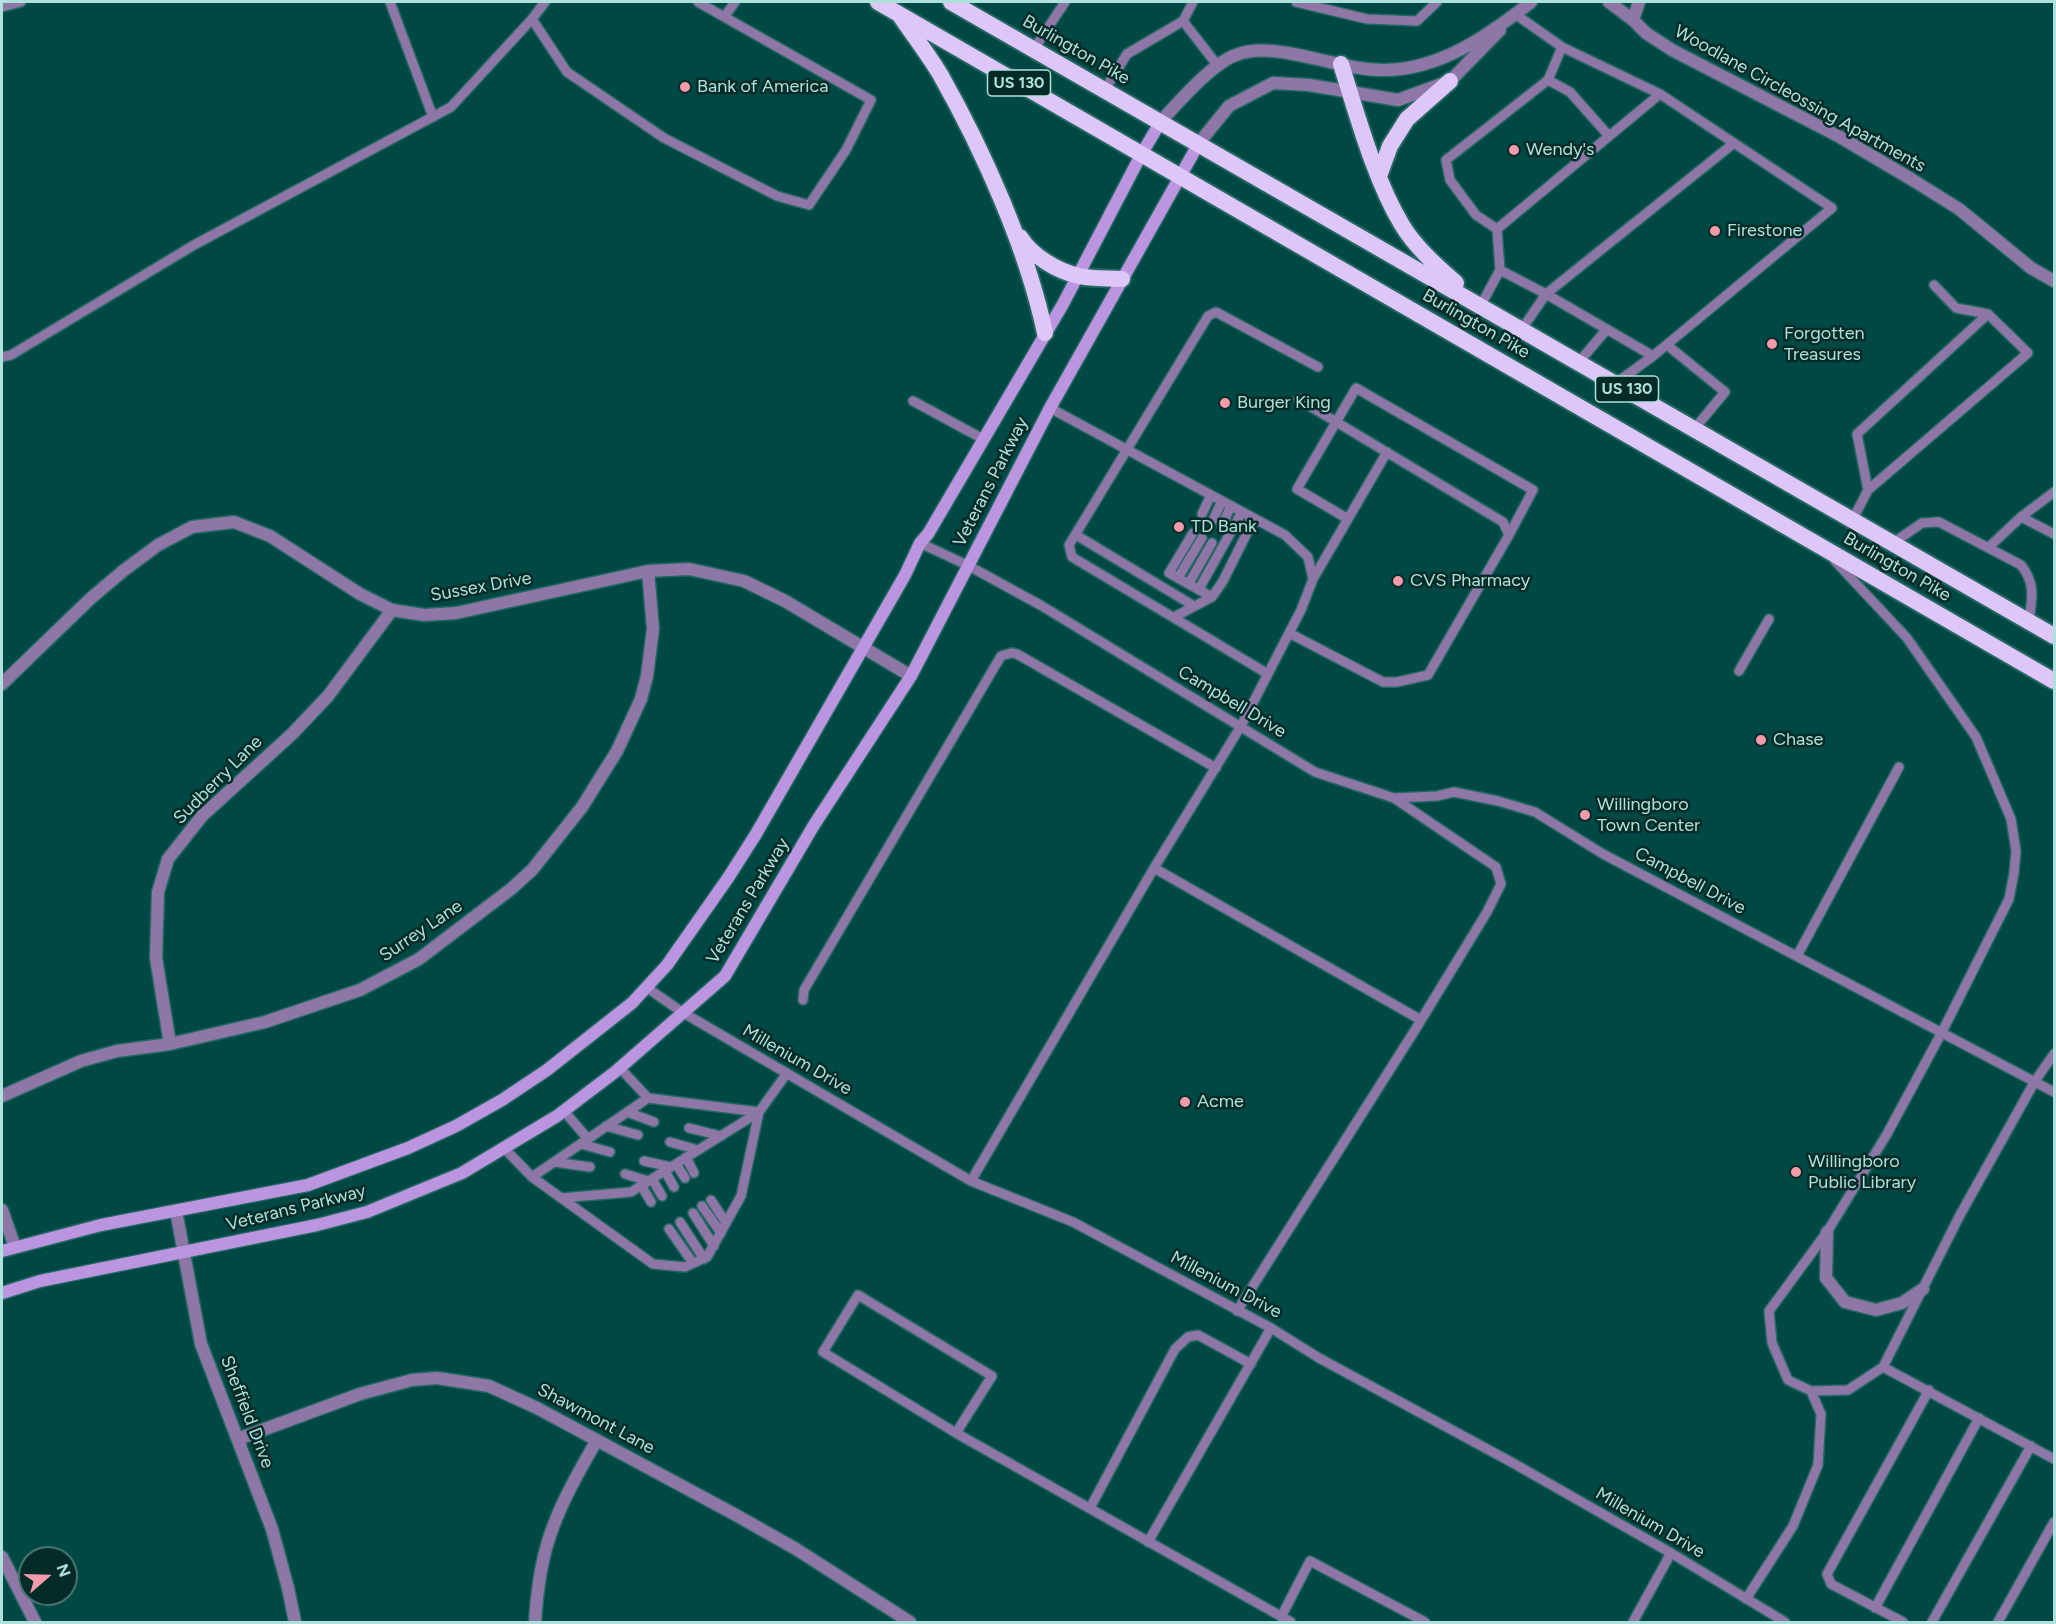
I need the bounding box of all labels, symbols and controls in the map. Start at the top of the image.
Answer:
street label: Burlington Pike [1018,11,1134,89]
street label: Woodlane Circleossing Apartments [1671,21,1929,177]
road number: US 130 [988,70,1050,96]
place label: Bank of America [697,76,828,98]
marker: Bank of America [678,80,692,94]
place label: Wendy's [1526,139,1594,161]
marker: Wendy's [1507,143,1521,157]
place label: Firestone [1727,220,1802,242]
marker: Firestone [1708,224,1722,238]
street label: Burlington Pike [1418,285,1534,363]
place label: Forgotten Treasures [1784,323,1865,366]
marker: Forgotten Treasures [1765,337,1779,351]
road number: US 130 [1596,376,1658,402]
place label: Burger King [1237,392,1331,414]
marker: Burger King [1218,396,1232,410]
street label: Veterans Parkway [949,413,1033,551]
place label: TD Bank [1191,516,1257,538]
marker: TD Bank [1172,520,1186,534]
street label: Burlington Pike [1839,528,1955,606]
street label: Sussex Drive [429,567,533,607]
place label: CVS Pharmacy [1410,570,1530,592]
marker: CVS Pharmacy [1391,574,1405,588]
street label: Campbell Drive [1174,661,1290,743]
place label: Chase [1773,729,1823,751]
street label: Sudberry Lane [169,731,267,829]
marker: Chase [1754,733,1768,747]
place label: Willingboro Town Center [1597,794,1700,836]
marker: Willingboro Town Center [1578,808,1592,822]
street label: Veterans Parkway [702,834,794,968]
street label: Campbell Drive [1631,843,1749,919]
street label: Surrey Lane [376,895,466,967]
street label: Millenium Drive [738,1020,856,1100]
place label: Acme [1197,1091,1244,1113]
marker: Acme [1178,1095,1192,1109]
place label: Willingboro Public Library [1808,1151,1916,1194]
marker: Willingboro Public Library [1789,1165,1803,1179]
street label: Veterans Parkway [224,1180,368,1236]
street label: Millenium Drive [1167,1247,1285,1323]
street label: Sheffield Drive [216,1353,278,1471]
street label: Shawmont Lane [534,1379,658,1459]
street label: Millenium Drive [1591,1483,1709,1563]
north arrow [18,1546,78,1606]
text: N [52,1561,75,1579]

